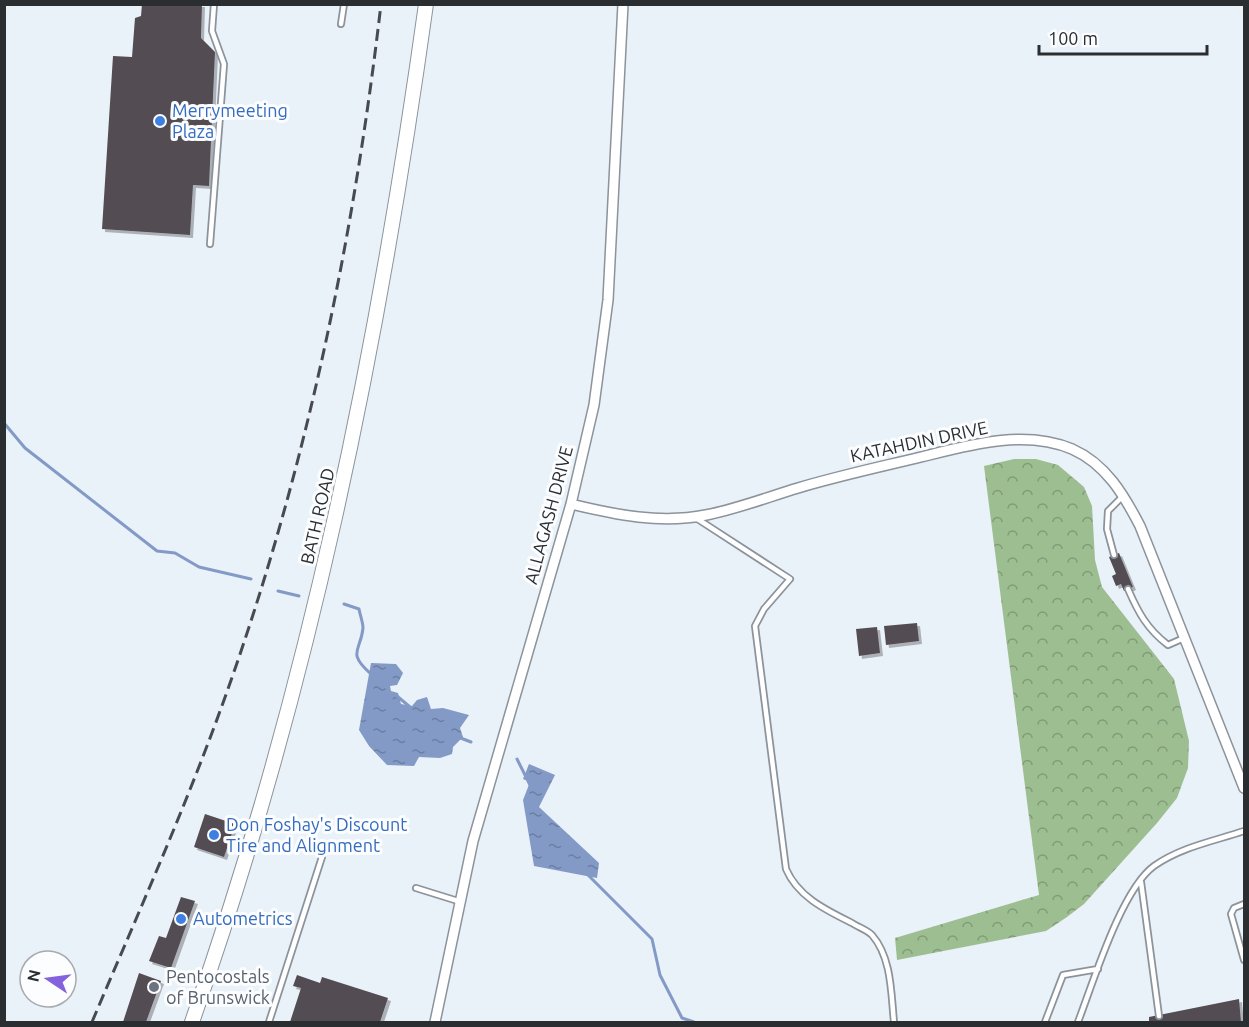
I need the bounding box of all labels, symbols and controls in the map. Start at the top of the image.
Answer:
scale bar [1039,18,1207,56]
text: 100 m [1048,28,1098,48]
place label: Merrymeeting Plaza [172,100,288,141]
marker: Merrymeeting Plaza [153,114,167,128]
street label: KATAHDIN DRIVE [848,417,989,465]
street label: ALLAGASH DRIVE [520,443,576,586]
street label: BATH ROAD [296,466,338,566]
place label: Don Foshay's Discount Tire and Alignment [226,814,407,855]
marker: Don Foshay's Discount Tire and Alignment [207,828,221,842]
place label: Autometrics [193,908,293,928]
marker: Autometrics [174,912,188,926]
north arrow [18,949,78,1009]
place label: Pentocostals of Brunswick [166,966,270,1007]
text: N [23,968,43,983]
marker: Pentocostals of Brunswick [147,980,161,994]

